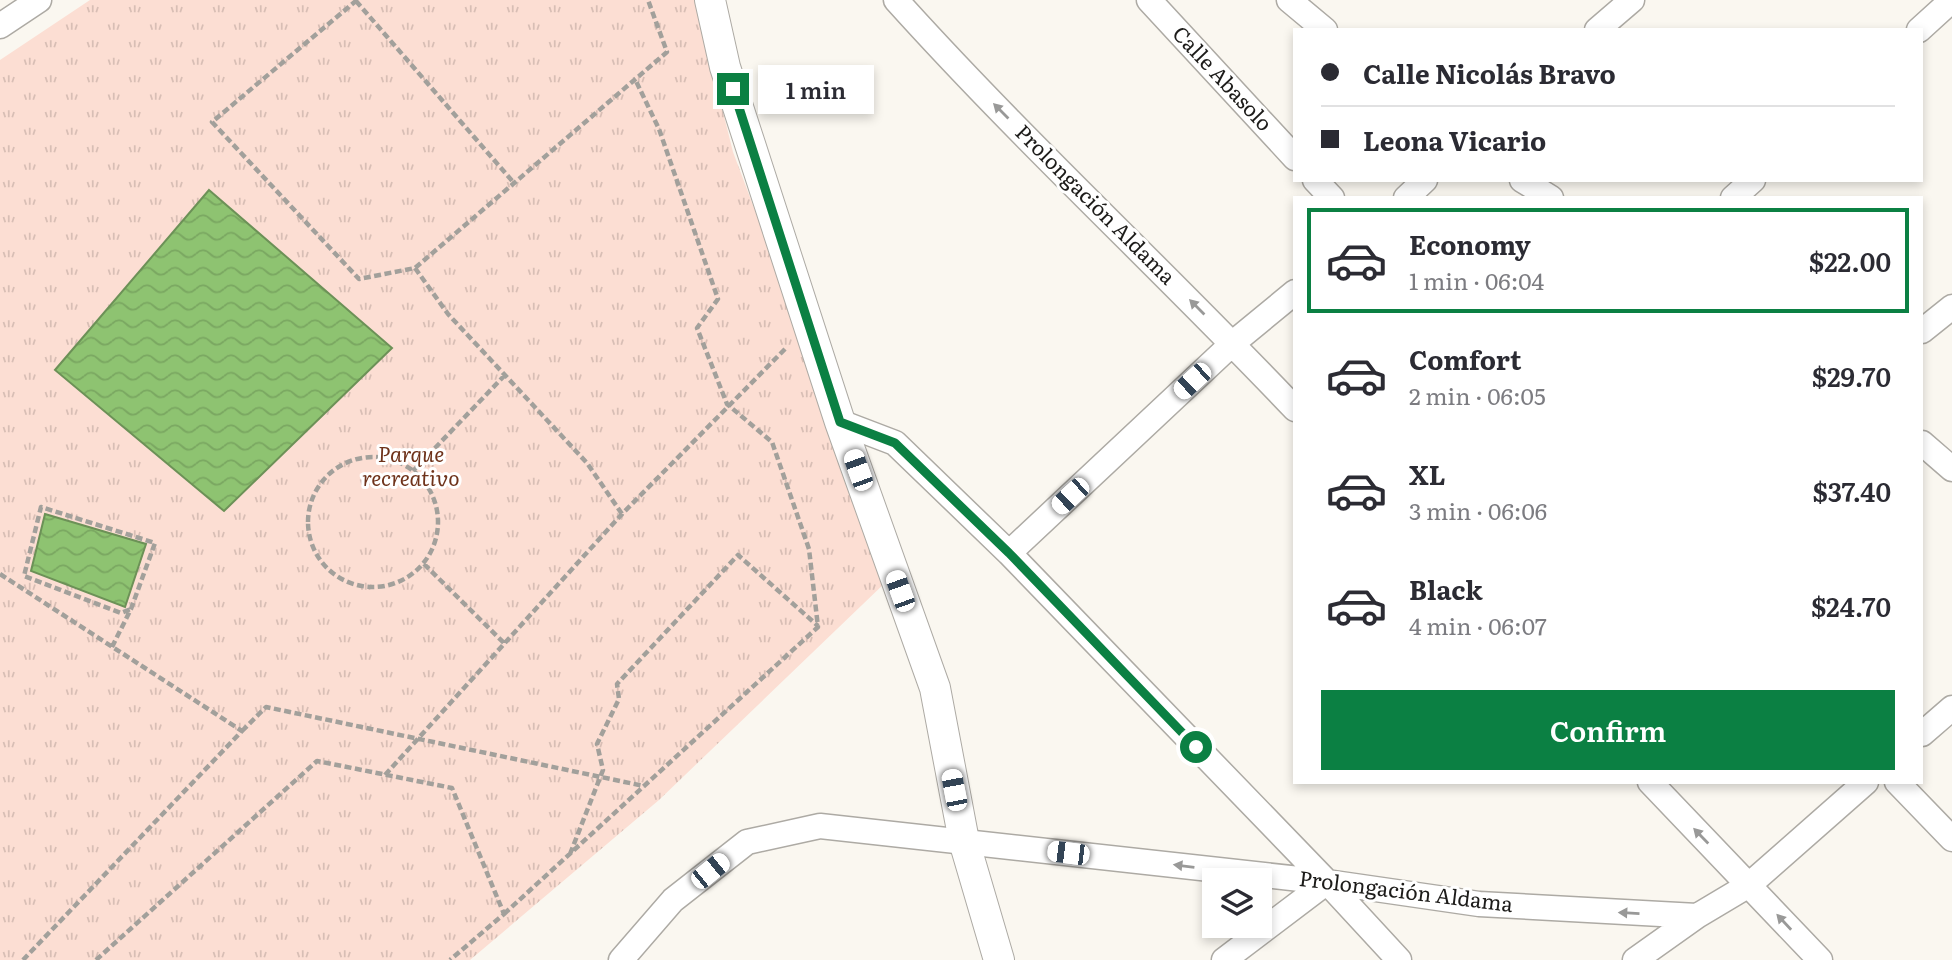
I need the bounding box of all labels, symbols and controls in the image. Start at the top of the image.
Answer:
street label: Calle Abasolo [1167,18,1281,137]
text: Calle Nicolás Bravo [1363,53,1616,92]
callout: 1 min [758,64,873,114]
text: 1 min [786,72,846,106]
route end [717,73,749,105]
one-way arrow [993,104,1010,120]
street label: Prolongación Aldama [1010,116,1184,291]
text: Leona Vicario [1363,120,1546,159]
text: Economy [1409,224,1531,263]
icon: car [1325,229,1388,292]
text: $22.00 [1809,241,1891,280]
text: 1 min · 06:04 [1409,263,1544,297]
one-way arrow [1189,299,1205,316]
text: Comfort [1409,339,1521,378]
icon: car [1325,344,1388,407]
text: $29.70 [1812,356,1891,395]
car [1170,359,1215,403]
text: 2 min · 06:05 [1409,378,1546,412]
park label: Parque recreativo [362,437,460,492]
car [841,447,876,493]
text: XL [1409,454,1446,493]
icon: car [1325,459,1388,522]
text: $37.40 [1813,471,1891,510]
car [1048,474,1093,518]
text: 3 min · 06:06 [1409,493,1547,527]
car [883,568,918,614]
text: Black [1409,569,1483,608]
icon: car [1325,574,1388,637]
text: $24.70 [1811,586,1891,625]
text: 4 min · 06:07 [1409,608,1547,642]
button: Confirm [1321,690,1895,770]
route start [1180,731,1212,763]
car [940,767,969,813]
one-way arrow [1693,827,1710,844]
car [1046,840,1091,866]
car [688,850,733,892]
one-way arrow [1173,860,1195,871]
street label: Prolongación Aldama [1297,861,1516,918]
map controls [1202,868,1272,938]
button: layers [1202,868,1272,938]
one-way arrow [1618,907,1640,918]
one-way arrow [1776,914,1793,931]

